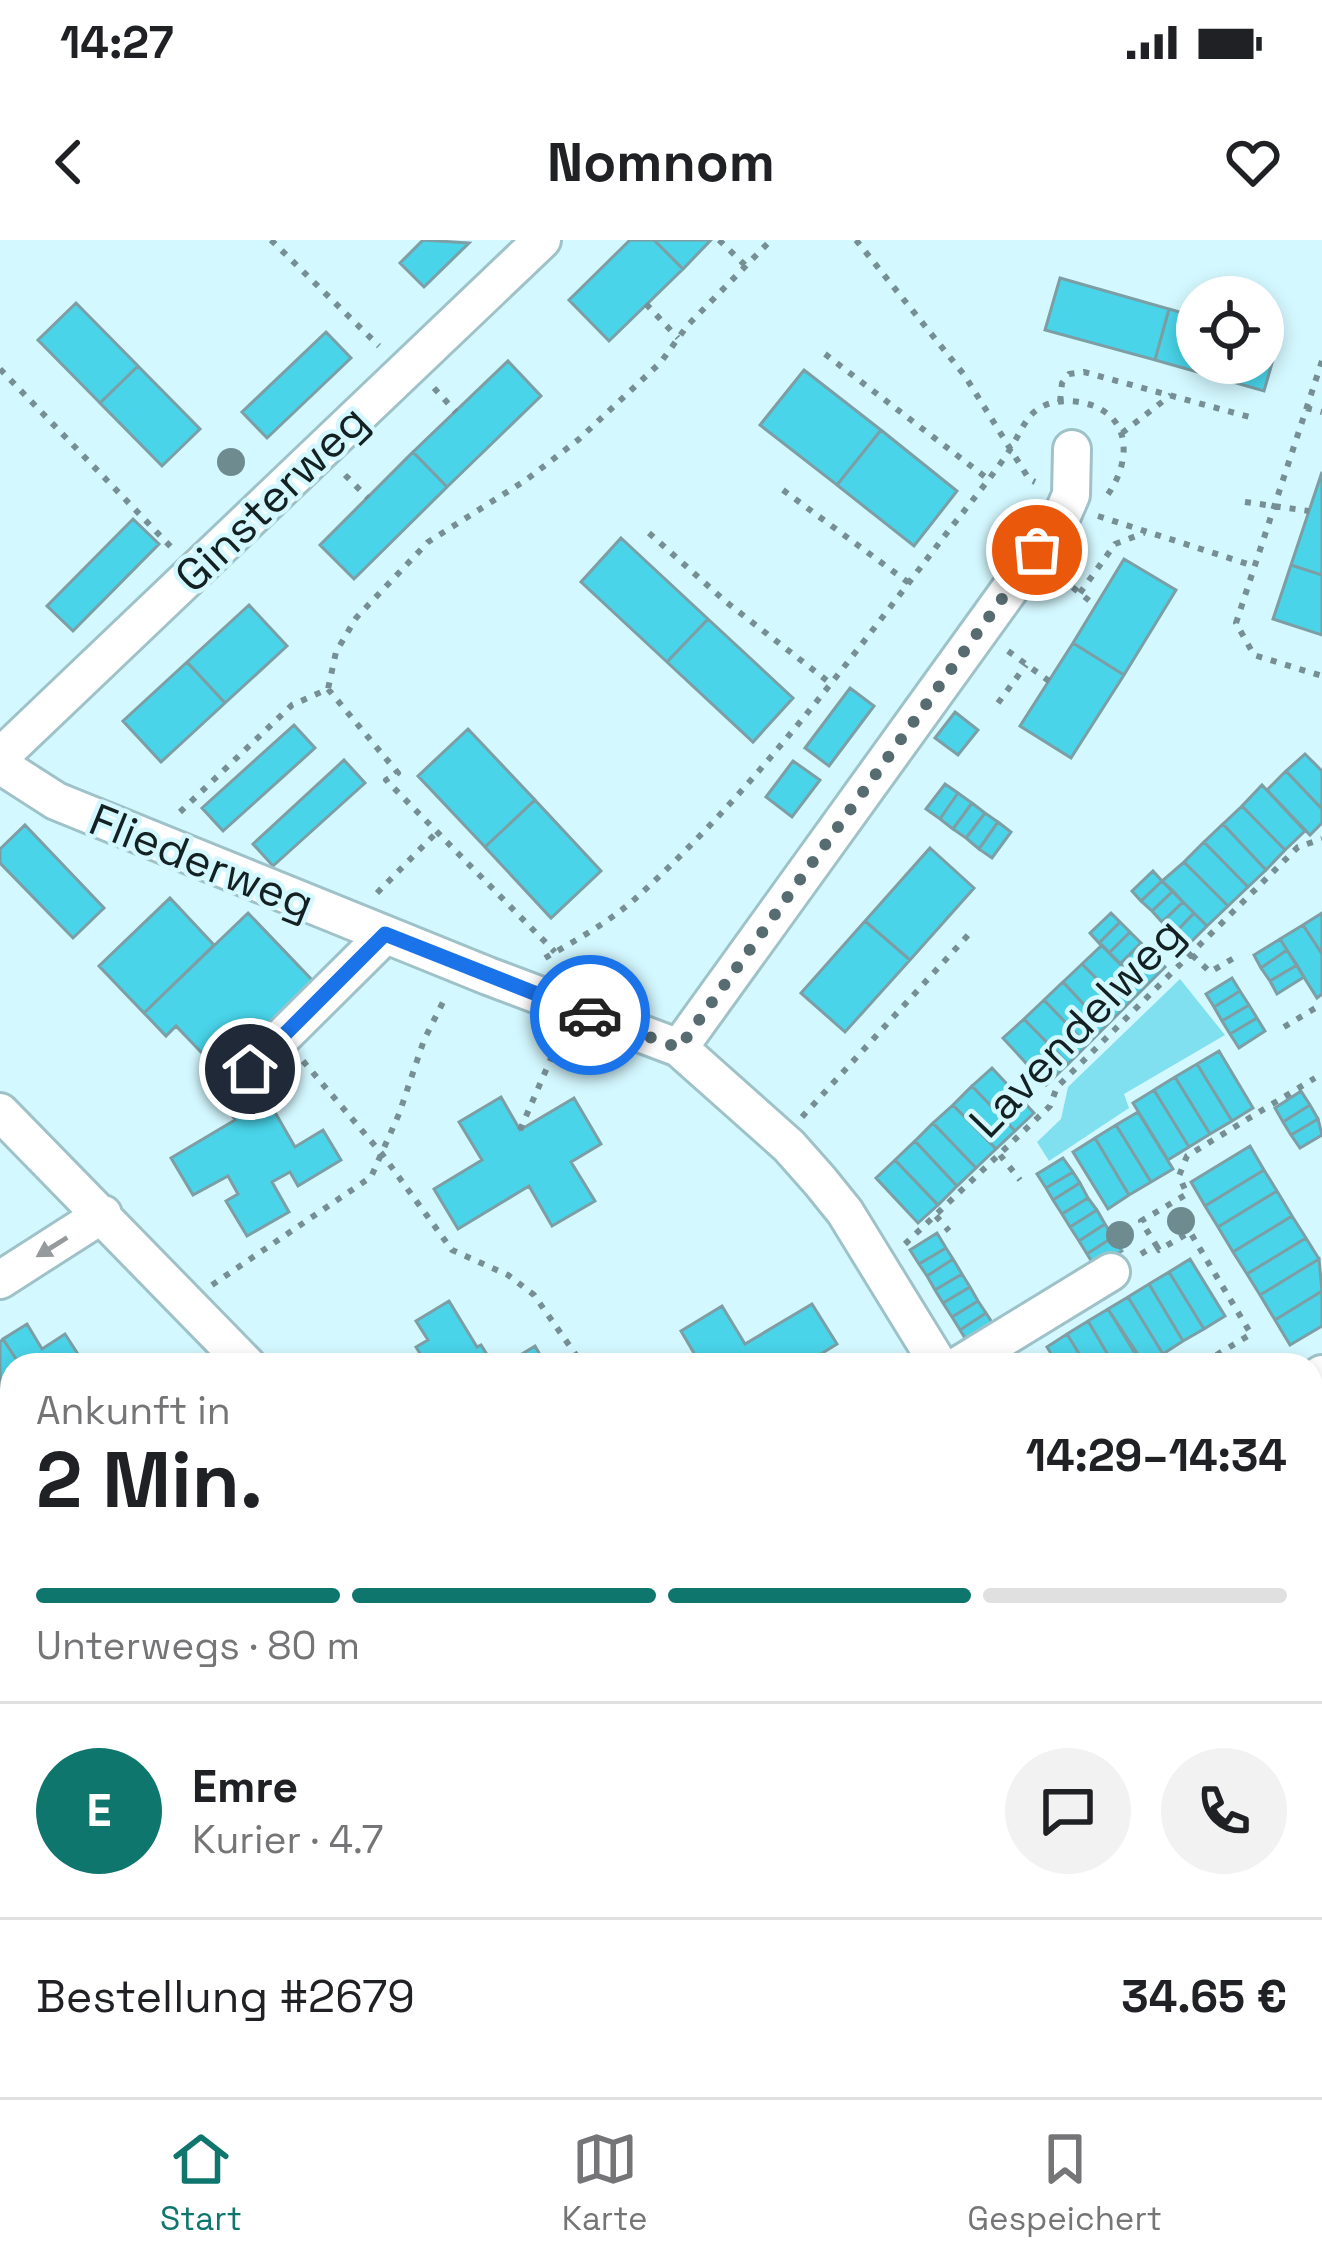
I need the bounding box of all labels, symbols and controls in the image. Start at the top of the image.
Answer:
text: 14:27 [60,14,174,71]
text: Nomnom [547,128,775,197]
icon: back [36,129,102,195]
icon: heart [1220,129,1286,195]
map controls [1176,276,1284,384]
button: locate [1176,276,1284,384]
street label: Ginsterweg [163,392,380,604]
pin [986,499,1088,601]
icon: bag [1004,517,1070,583]
street label: Fliederweg [81,791,322,932]
street label: Lavendelweg [957,905,1196,1150]
courier [530,955,650,1075]
icon: car [557,982,623,1048]
pin [199,1018,301,1120]
icon: home [217,1036,283,1102]
one-way arrow [35,1235,68,1257]
text: Ankunft in [36,1386,231,1435]
text: 14:29–14:34 [1026,1427,1287,1484]
text: 2 Min. [36,1430,263,1530]
text: Unterwegs · 80 m [36,1621,360,1670]
button: chat [1005,1748,1131,1874]
button: phone [1161,1748,1287,1874]
text: Emre [192,1758,298,1815]
text: E [87,1782,111,1839]
text: Kurier · 4.7 [192,1815,384,1864]
text: Bestellung #2679 [36,1968,415,2025]
text: 34.65 € [1121,1968,1287,2025]
tab: Start [160,2126,242,2240]
tab: Karte [562,2126,647,2240]
tab: Gespeichert [967,2126,1162,2240]

